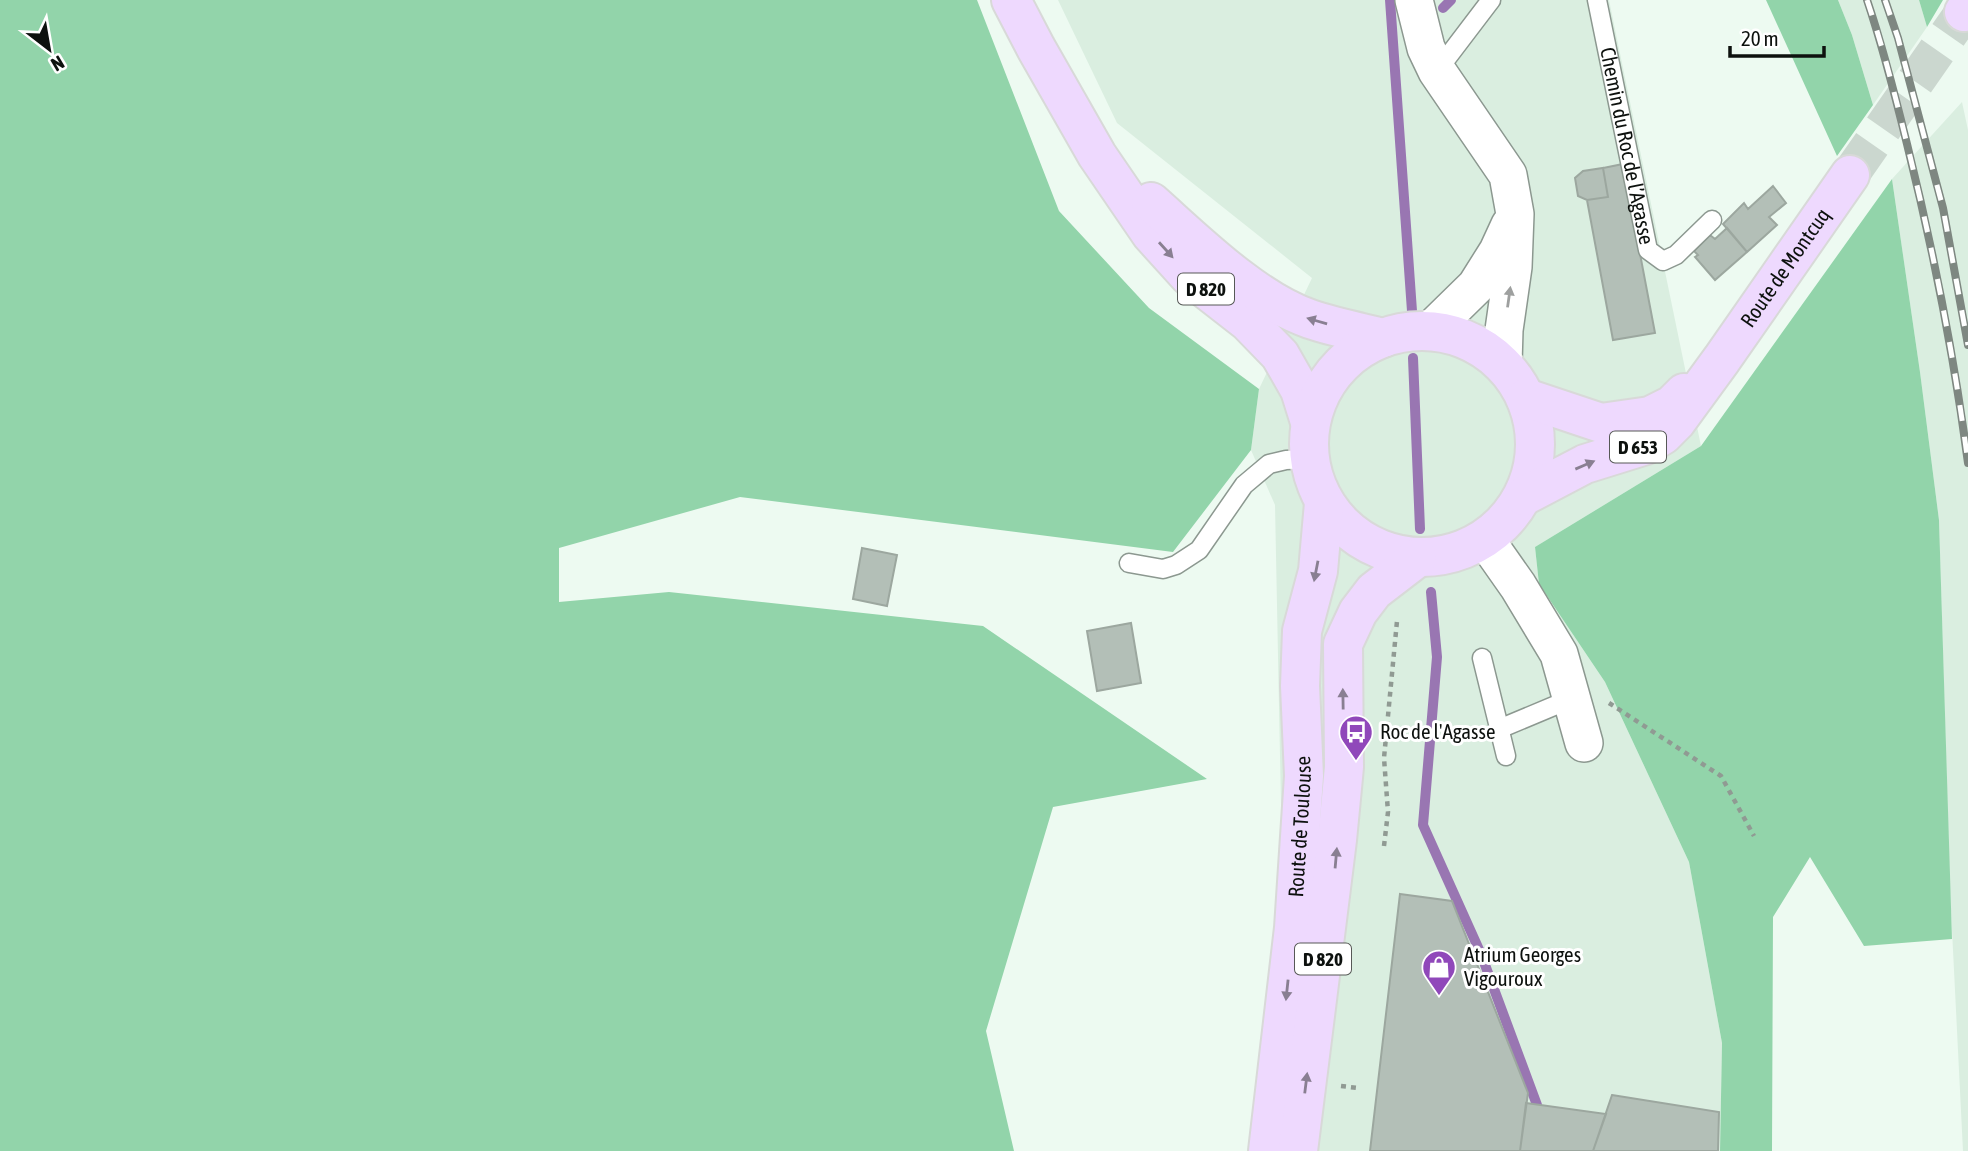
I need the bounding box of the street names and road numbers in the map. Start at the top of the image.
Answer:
street label: Chemin du Roc de l’Agasse [1596,45,1660,246]
street label: Route de Montcuq [1735,203,1834,331]
road number: D 820 [1178,274,1234,304]
road number: D 653 [1610,432,1666,462]
street label: Route de Toulouse [1283,756,1315,898]
road number: D 820 [1295,944,1351,974]

